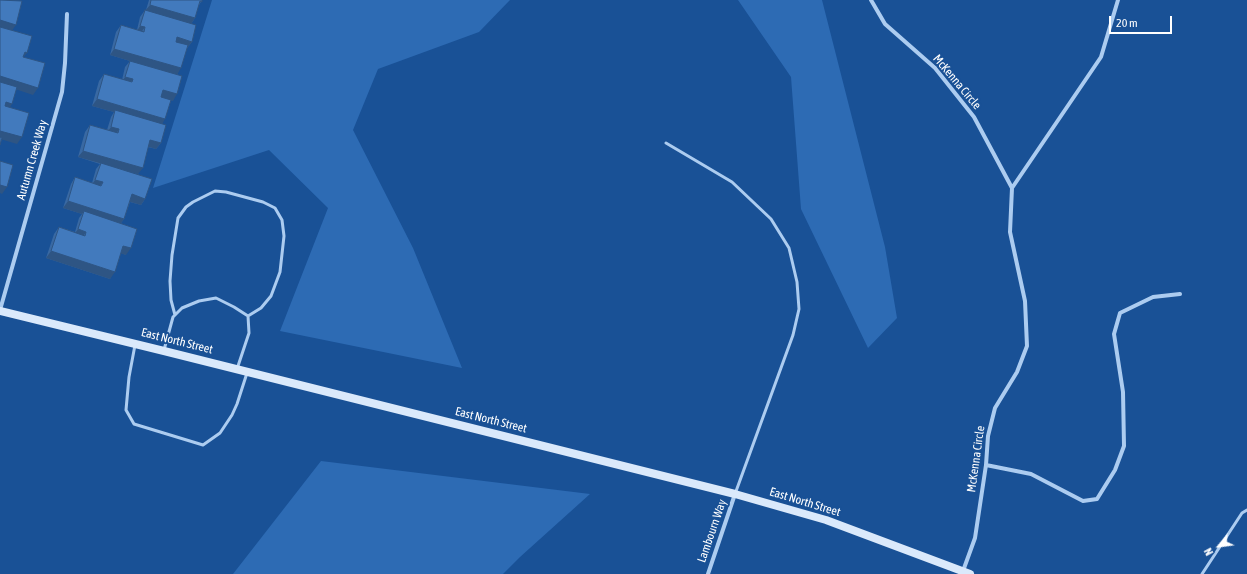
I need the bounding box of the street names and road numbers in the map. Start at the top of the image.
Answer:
street label: McKenna Circle [930,52,984,112]
street label: Autumn Creek Way [14,118,50,202]
street label: East North Street [140,325,214,357]
street label: East North Street [454,404,528,436]
street label: McKenna Circle [964,425,988,493]
street label: East North Street [768,484,842,520]
street label: Lambourn Way [694,498,730,564]

